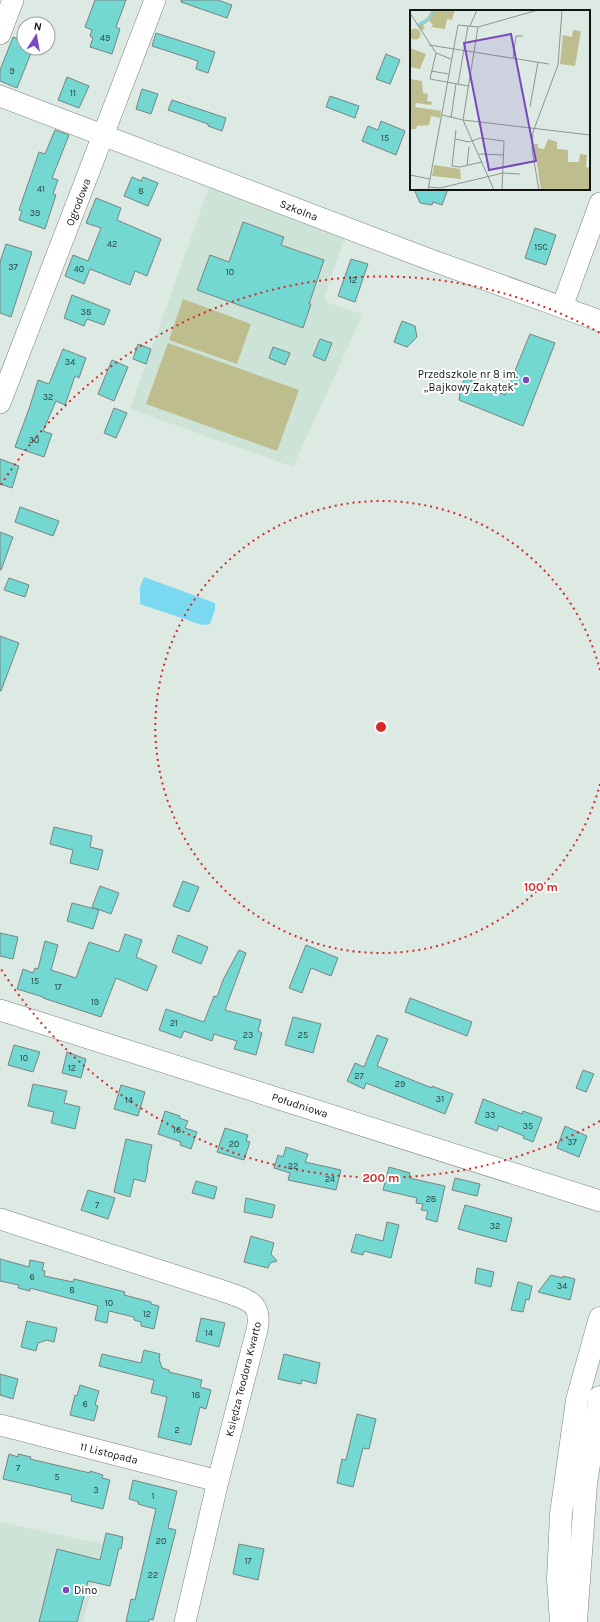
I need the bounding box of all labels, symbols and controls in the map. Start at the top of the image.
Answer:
inset map [410,10,590,190]
north arrow [16,16,56,56]
text: N [33,20,43,34]
house number: 49 [100,33,110,43]
house number: 9 [9,66,15,76]
house number: 11 [70,88,76,98]
house number: 15 [381,133,389,143]
street label: Ogrodowa [63,177,93,228]
house number: 41 [37,184,45,194]
house number: 8 [138,186,144,196]
street label: Szkolna [278,197,320,224]
house number: 39 [30,208,40,218]
house number: 42 [107,239,117,249]
house number: 15C [534,242,548,252]
house number: 37 [8,262,19,272]
house number: 40 [74,264,84,274]
house number: 10 [226,267,234,277]
house number: 12 [349,275,357,285]
house number: 38 [81,307,92,317]
house number: 34 [65,357,75,367]
place label: Przedszkole nr 8 im. „Bajkowy Zakątek” [418,368,518,394]
marker: Przedszkole nr 8 im. „Bajkowy Zakątek” [521,375,531,385]
house number: 32 [43,392,53,402]
house number: 30 [29,435,39,445]
centre of rings [374,720,388,734]
text: 100 m [524,880,558,894]
house number: 15 [31,976,39,986]
house number: 17 [54,982,62,992]
house number: 19 [91,997,99,1007]
house number: 21 [170,1018,178,1028]
house number: 23 [243,1030,253,1040]
house number: 25 [298,1030,308,1040]
house number: 10 [20,1053,28,1063]
house number: 12 [68,1063,76,1073]
house number: 27 [354,1071,364,1081]
house number: 29 [395,1079,405,1089]
street label: Południowa [270,1090,330,1121]
house number: 31 [436,1094,444,1104]
house number: 14 [125,1095,133,1105]
house number: 33 [485,1110,495,1120]
house number: 35 [523,1121,533,1131]
house number: 16 [173,1125,181,1135]
house number: 37 [567,1137,578,1147]
house number: 20 [229,1139,239,1149]
house number: 22 [288,1161,298,1171]
text: 200 m [363,1171,399,1185]
house number: 24 [325,1174,335,1184]
house number: 28 [426,1194,437,1204]
house number: 7 [95,1200,100,1210]
house number: 32 [490,1221,500,1231]
house number: 6 [29,1272,35,1282]
house number: 34 [557,1281,567,1291]
house number: 8 [69,1285,75,1295]
house number: 10 [105,1298,113,1308]
house number: 12 [143,1309,151,1319]
street label: Księdza Teodora Kwarto [223,1320,264,1438]
house number: 14 [205,1328,213,1338]
house number: 18 [192,1390,201,1400]
house number: 6 [82,1399,88,1409]
house number: 2 [174,1425,180,1435]
street label: 11 Listopada [79,1440,139,1467]
house number: 7 [16,1463,21,1473]
house number: 5 [54,1472,60,1482]
house number: 3 [93,1485,99,1495]
house number: 1 [152,1491,155,1501]
house number: 20 [156,1536,166,1546]
house number: 17 [244,1556,252,1566]
house number: 22 [148,1570,158,1580]
place label: Dino [74,1584,97,1597]
marker: Dino [61,1585,71,1595]

